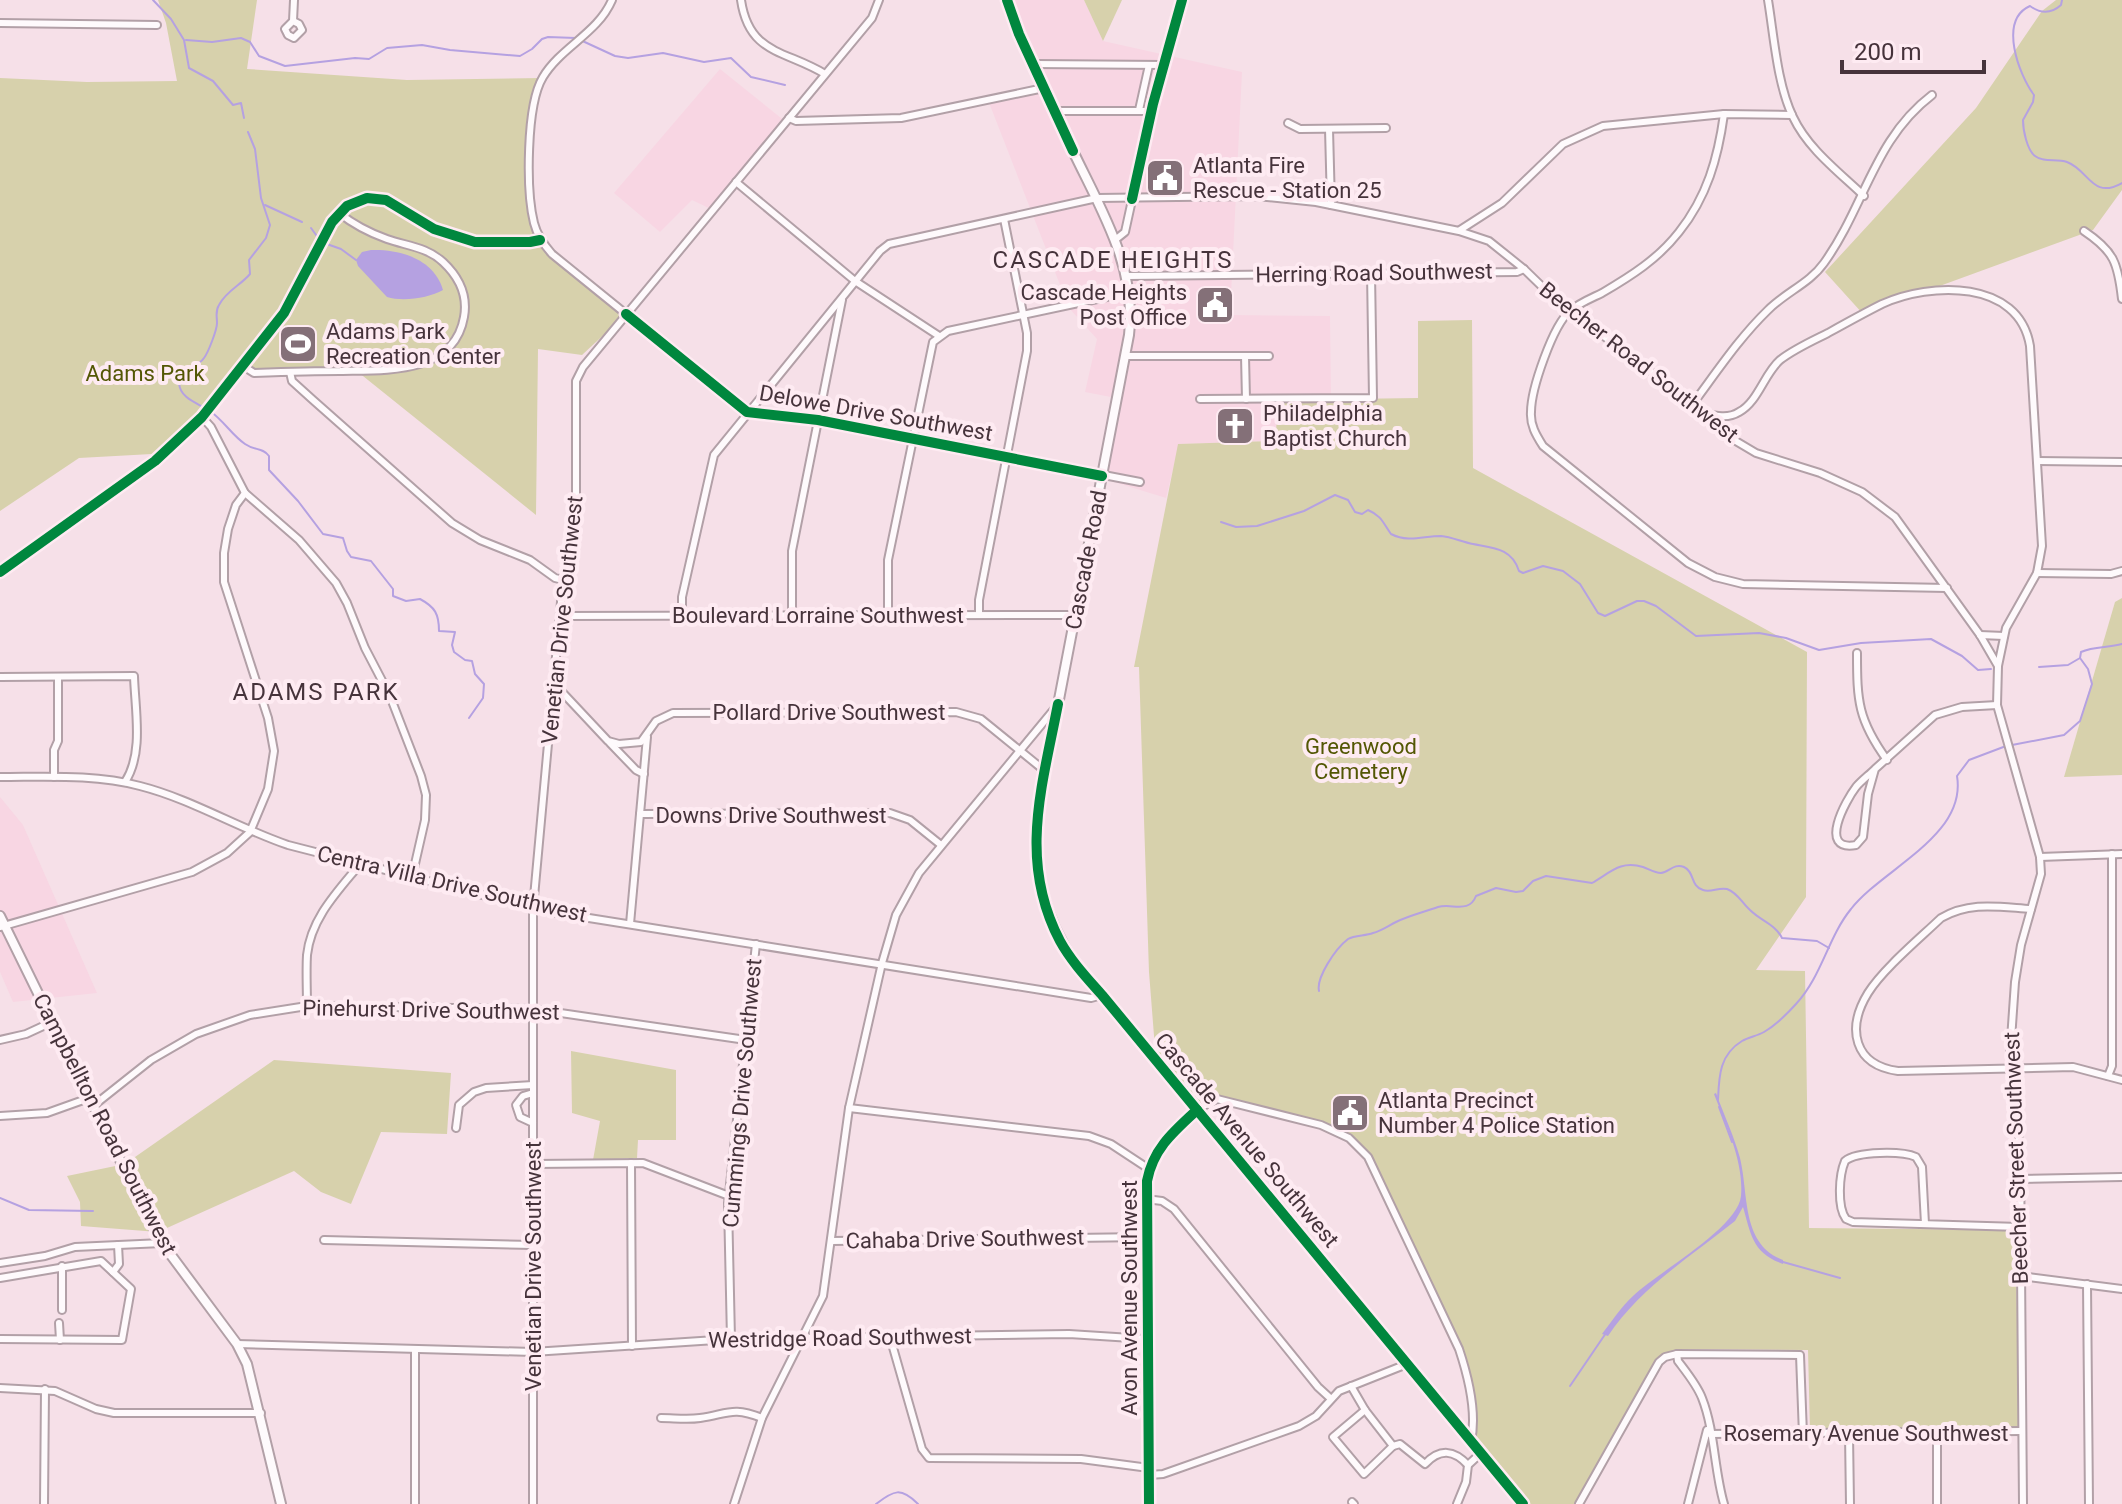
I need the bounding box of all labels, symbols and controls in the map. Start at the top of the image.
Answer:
scale bar [1842,24,1984,74]
text: 200 m [1854,38,1921,66]
place label: Atlanta Fire Rescue - Station 25 [1193,153,1382,203]
public building icon: Atlanta Fire Rescue - Station 25 [1144,157,1186,199]
district label: CASCADE HEIGHTS [993,246,1233,274]
street label: Herring Road Southwest [1255,258,1493,288]
street label: Beecher Road Southwest [1535,277,1743,447]
place label: Cascade Heights Post Office [1021,280,1187,330]
public building icon: Cascade Heights Post Office [1194,284,1236,326]
place label: Adams Park Recreation Center [326,319,501,369]
sports icon: Adams Park Recreation Center [277,323,319,365]
park label: Adams Park [85,361,205,386]
street label: Delowe Drive Southwest [757,380,995,446]
place label: Philadelphia Baptist Church [1263,401,1407,451]
church icon: Philadelphia Baptist Church [1214,405,1256,447]
street label: Cascade Road [1060,488,1112,632]
street label: Venetian Drive Southwest [537,494,587,746]
street label: Boulevard Lorraine Southwest [672,603,964,628]
district label: ADAMS PARK [233,678,400,706]
street label: Pollard Drive Southwest [713,700,945,725]
park label: Greenwood Cemetery [1305,734,1417,784]
street label: Downs Drive Southwest [655,803,887,828]
street label: Centra Villa Drive Southwest [315,841,589,927]
street label: Cummings Drive Southwest [718,957,766,1229]
street label: Campbellton Road Southwest [28,989,182,1259]
street label: Pinehurst Drive Southwest [302,995,560,1025]
street label: Cascade Avenue Southwest [1150,1028,1344,1252]
street label: Beecher Street Southwest [1999,1031,2033,1285]
place label: Atlanta Precinct Number 4 Police Station [1378,1088,1615,1138]
public building icon: Atlanta Precinct Number 4 Police Station [1329,1092,1371,1134]
street label: Venetian Drive Southwest [521,1141,546,1391]
street label: Avon Avenue Southwest [1117,1180,1142,1416]
street label: Cahaba Drive Southwest [845,1224,1085,1254]
street label: Westridge Road Southwest [708,1323,972,1353]
street label: Rosemary Avenue Southwest [1723,1421,2009,1446]

